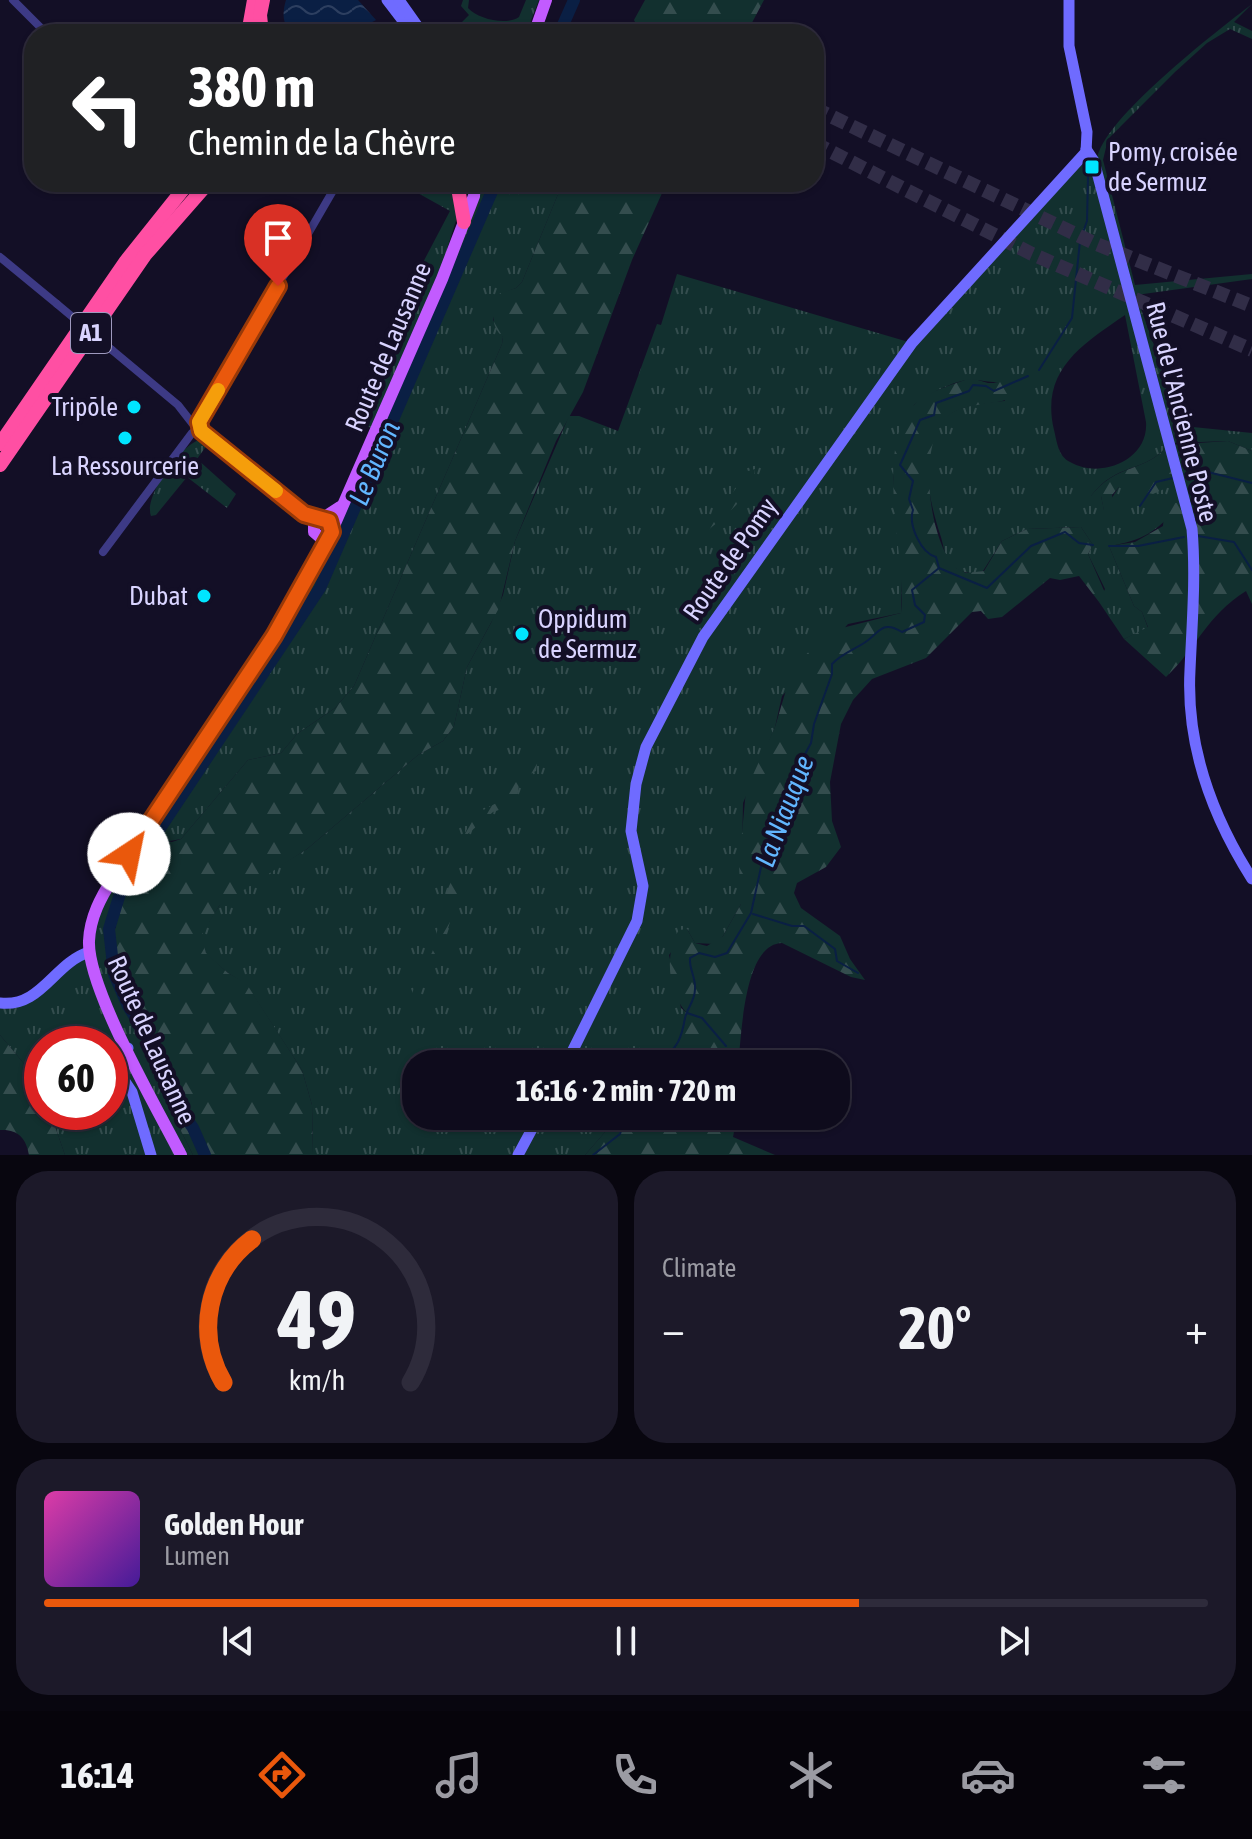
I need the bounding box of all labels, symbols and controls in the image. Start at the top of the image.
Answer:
text: 380 m [188,55,315,119]
icon: left [56,56,160,160]
text: Chemin de la Chèvre [188,121,456,163]
place label: Pomy, croisée de Sermuz [1108,137,1238,197]
marker: Pomy, croisée de Sermuz [1083,158,1101,176]
pin [244,204,312,286]
icon: arrive [256,216,300,260]
street label: Route de Lausanne [339,258,437,436]
street label: Rue de l'Ancienne Poste [1140,299,1224,525]
road number: A1 [71,313,111,353]
place label: Tripōle [52,392,118,422]
marker: Tripōle [125,398,143,416]
water label: Le Buron [342,416,406,510]
marker: La Ressourcerie [116,429,134,447]
place label: La Ressourcerie [51,451,199,481]
street label: Route de Pomy [677,492,783,626]
place label: Dubat [129,581,188,611]
marker: Dubat [195,587,213,605]
place label: Oppidum de Sermuz [538,604,637,664]
marker: Oppidum de Sermuz [513,625,531,643]
water label: La Niauque [748,751,820,871]
position arrow [87,812,171,896]
street label: Route de Lausanne [101,951,203,1129]
speed limit sign: 60 [24,1026,128,1130]
text: 16:16 · 2 min · 720 m [516,1073,736,1107]
text: Climate [662,1253,736,1283]
text: 49 [277,1271,356,1367]
text: 20° [899,1293,971,1362]
text: − [662,1303,685,1353]
text: + [1185,1303,1208,1353]
text: km/h [289,1363,345,1396]
text: Golden Hour [164,1507,303,1541]
text: Lumen [164,1541,230,1571]
icon: previous [216,1619,260,1663]
icon: pause [604,1619,648,1663]
icon: next [992,1619,1036,1663]
icon: directions [254,1747,310,1803]
icon: music [431,1747,487,1803]
icon: phone [607,1747,663,1803]
icon: climate [783,1747,839,1803]
icon: car [960,1747,1016,1803]
icon: filters [1136,1747,1192,1803]
text: 16:14 [60,1754,134,1796]

